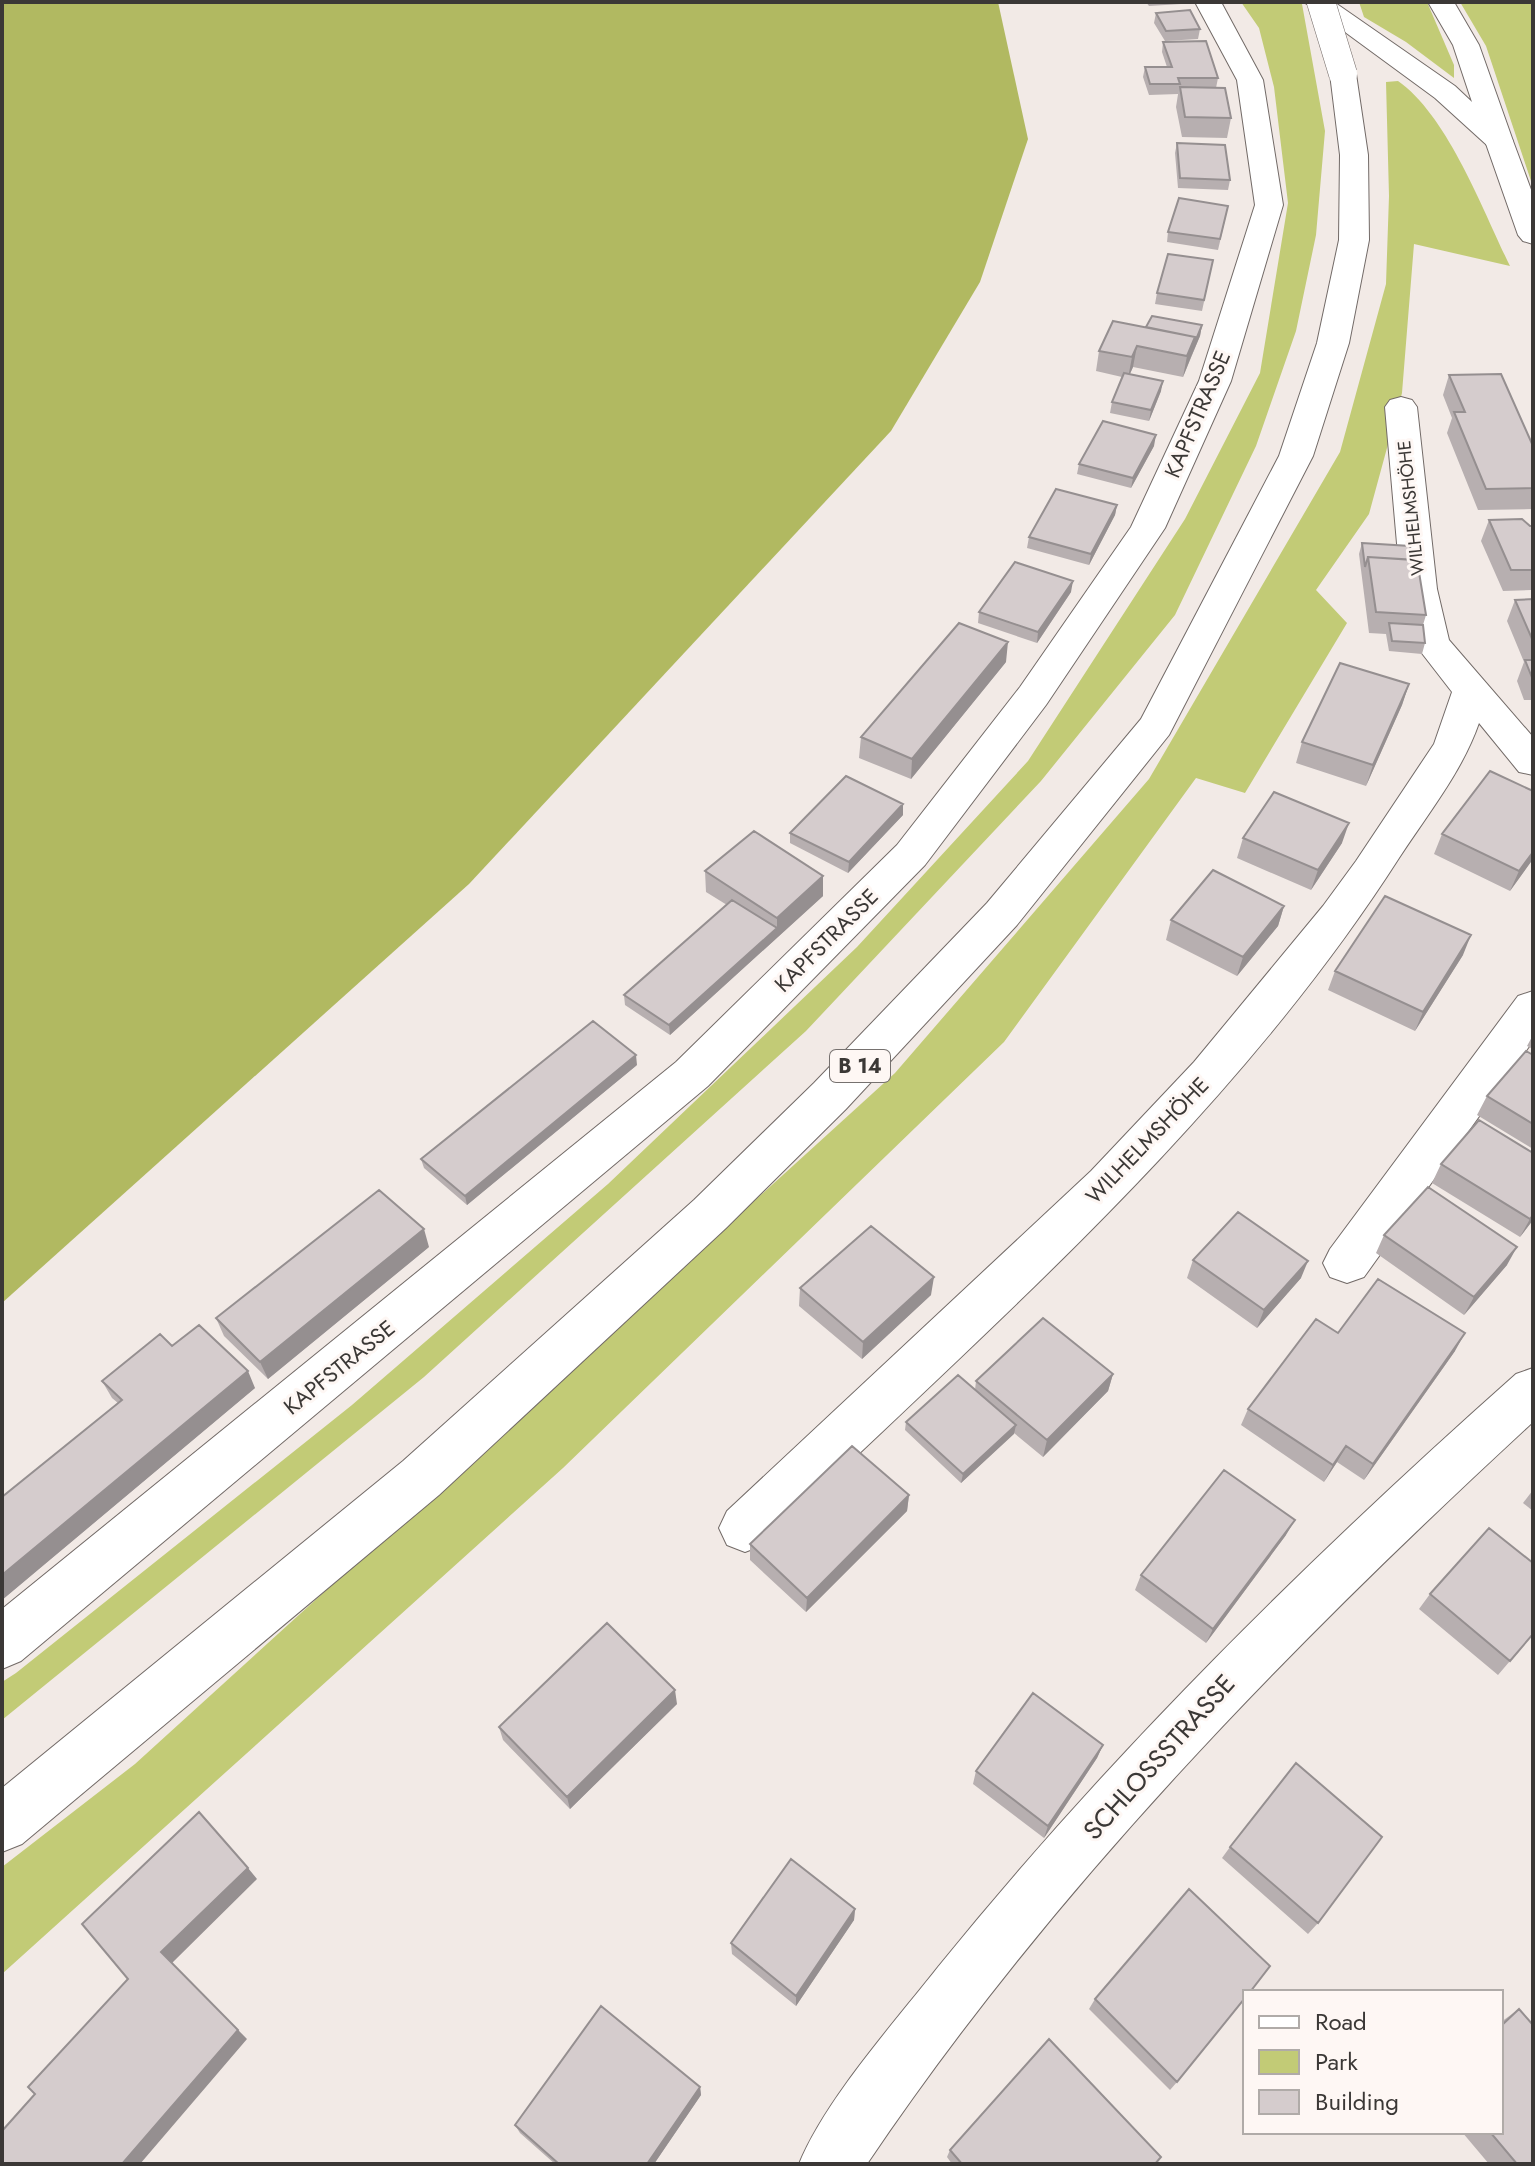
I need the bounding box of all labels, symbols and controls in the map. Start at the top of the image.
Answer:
street label: KAPFSTRASSE [1156,345,1238,483]
street label: WILHELMSHÖHE [1391,439,1431,577]
street label: KAPFSTRASSE [767,881,885,999]
road number: B 14 [830,1050,890,1082]
street label: WILHELMSHÖHE [1078,1069,1216,1211]
street label: KAPFSTRASSE [276,1312,402,1422]
street label: SCHLOSSSTRASSE [1074,1666,1244,1848]
legend [1243,1990,1503,2134]
text: Road [1315,2004,1367,2039]
text: Park [1315,2044,1358,2079]
text: Building [1315,2084,1399,2119]

